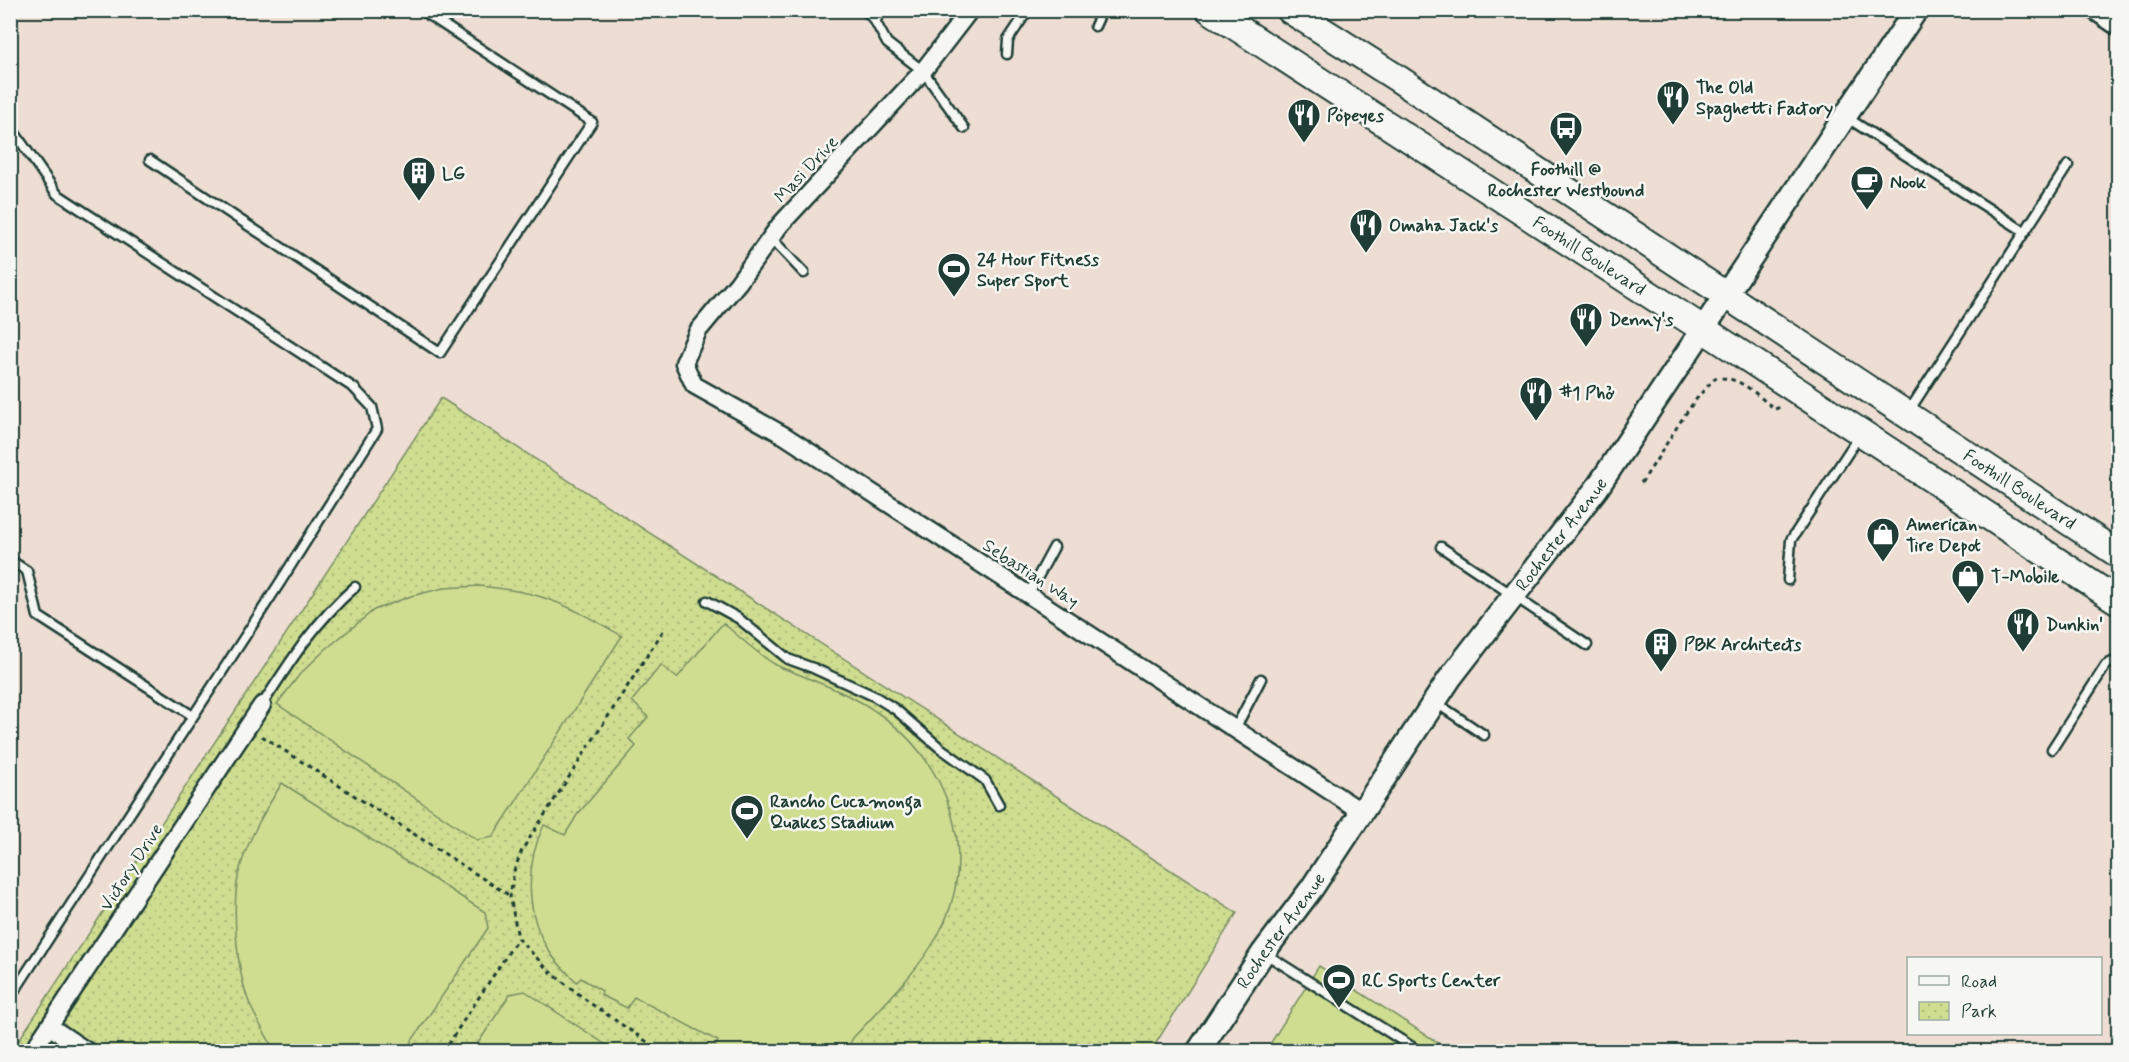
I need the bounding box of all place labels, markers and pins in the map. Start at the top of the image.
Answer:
place label: The Old Spaghetti Factory [1696,76,1833,123]
restaurant icon: The Old Spaghetti Factory [1655,79,1691,126]
restaurant icon: Popeyes [1286,97,1322,144]
place label: Popeyes [1327,104,1384,128]
bus stop icon: Foothill @ Rochester Westbound [1548,110,1584,157]
building icon: LG [401,155,437,202]
place label: Foothill @ Rochester Westbound [1488,158,1644,203]
place label: LG [442,162,465,186]
cafe icon: Nook [1849,164,1885,211]
place label: Nook [1890,171,1927,195]
restaurant icon: Omaha Jack's [1348,207,1384,254]
place label: Omaha Jack's [1389,214,1498,238]
place label: 24 Hour Fitness Super Sport [977,248,1099,293]
sports icon: 24 Hour Fitness Super Sport [936,251,972,298]
restaurant icon: Denny's [1568,301,1604,348]
place label: Denny's [1609,308,1674,332]
restaurant icon: #1 Phở [1518,375,1554,422]
place label: #1 Phở [1558,382,1615,406]
place label: American Tire Depot [1906,513,1981,558]
shop icon: American Tire Depot [1865,516,1901,563]
shop icon: T-Mobile [1950,558,1986,605]
place label: T-Mobile [1991,565,2060,589]
restaurant icon: Dunkin' [2005,606,2041,653]
place label: Dunkin' [2046,613,2103,637]
building icon: PBK Architects [1643,626,1679,673]
place label: PBK Architects [1684,633,1802,657]
place label: Rancho Cucamonga Quakes Stadium [770,790,922,835]
sports icon: Rancho Cucamonga Quakes Stadium [729,793,765,840]
sports icon: RC Sports Center [1321,962,1357,1009]
place label: RC Sports Center [1362,969,1501,993]

